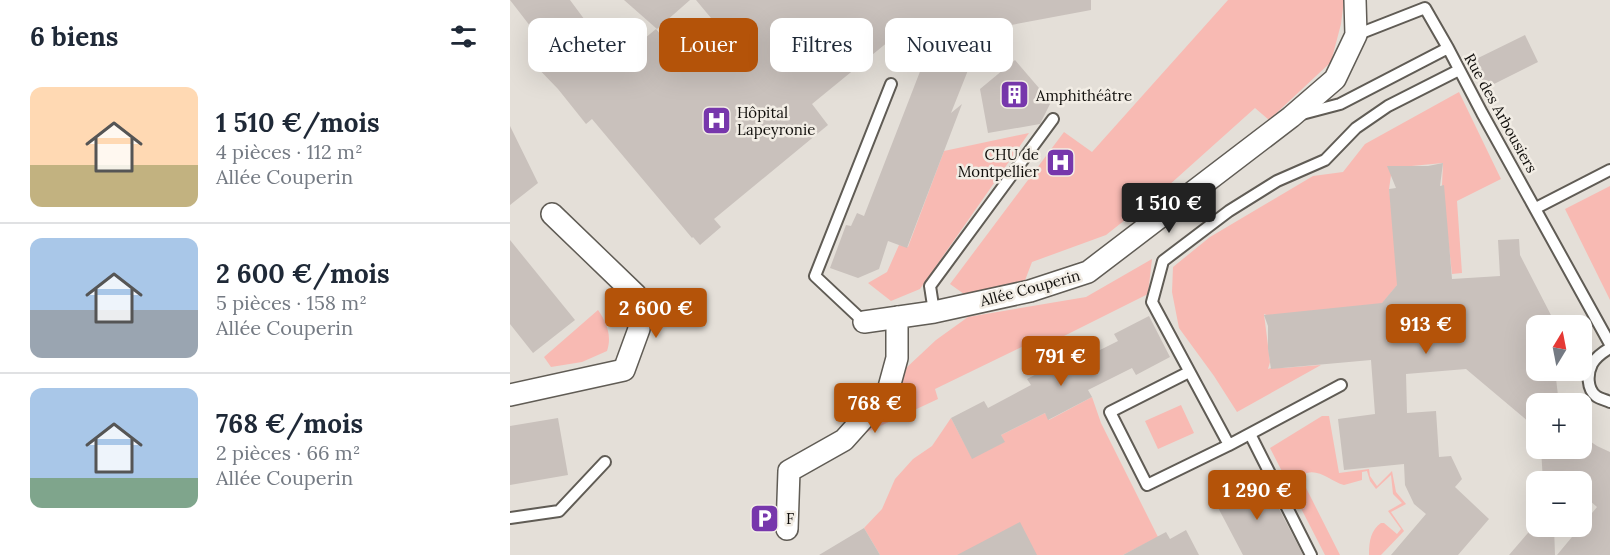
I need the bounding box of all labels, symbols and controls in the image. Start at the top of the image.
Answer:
chip: Acheter [528,18,647,72]
chip: Louer [659,18,758,72]
chip: Filtres [770,18,873,72]
chip: Nouveau [885,18,1013,72]
text: 6 biens [30,20,118,53]
icon: filters [447,20,480,53]
street label: Rue des Arbousiers [1460,50,1542,176]
building icon: Amphithéâtre [999,79,1031,111]
place label: Amphithéâtre [1035,86,1132,105]
place label: Hôpital Lapeyronie [737,103,815,139]
hospital icon: Hôpital Lapeyronie [700,105,732,137]
text: 1 510 €/mois [216,106,380,139]
icon: home [78,111,150,183]
text: 4 pièces · 112 m² [216,139,363,164]
place label: CHU de Montpellier [958,145,1039,181]
hospital icon: CHU de Montpellier [1044,147,1076,179]
text: Allée Couperin [216,164,353,189]
pin: 1 510 € [1114,183,1224,234]
text: 1 510 € [1136,190,1202,215]
text: 2 600 €/mois [216,257,390,290]
icon: home [78,262,150,334]
street label: Allée Couperin [977,266,1082,311]
pin: 2 600 € [601,288,711,339]
text: 5 pièces · 158 m² [216,290,367,315]
text: 2 600 € [619,295,693,320]
pin: 913 € [1384,304,1468,355]
text: 913 € [1400,311,1452,336]
text: Allée Couperin [216,315,353,340]
north arrow [1526,315,1592,381]
map controls [1526,315,1592,537]
pin: 791 € [1019,336,1103,387]
text: 791 € [1036,343,1086,368]
pin: 768 € [833,383,917,434]
text: 768 € [848,390,902,415]
button: + [1526,393,1592,459]
text: 768 €/mois [216,407,363,440]
icon: home [78,412,150,484]
text: 2 pièces · 66 m² [216,440,360,465]
text: Allée Couperin [216,465,353,490]
pin: 1 290 € [1202,470,1312,521]
button: − [1526,471,1592,537]
text: 1 290 € [1222,477,1292,502]
parking icon: F [749,502,781,534]
place label: F [786,509,794,528]

